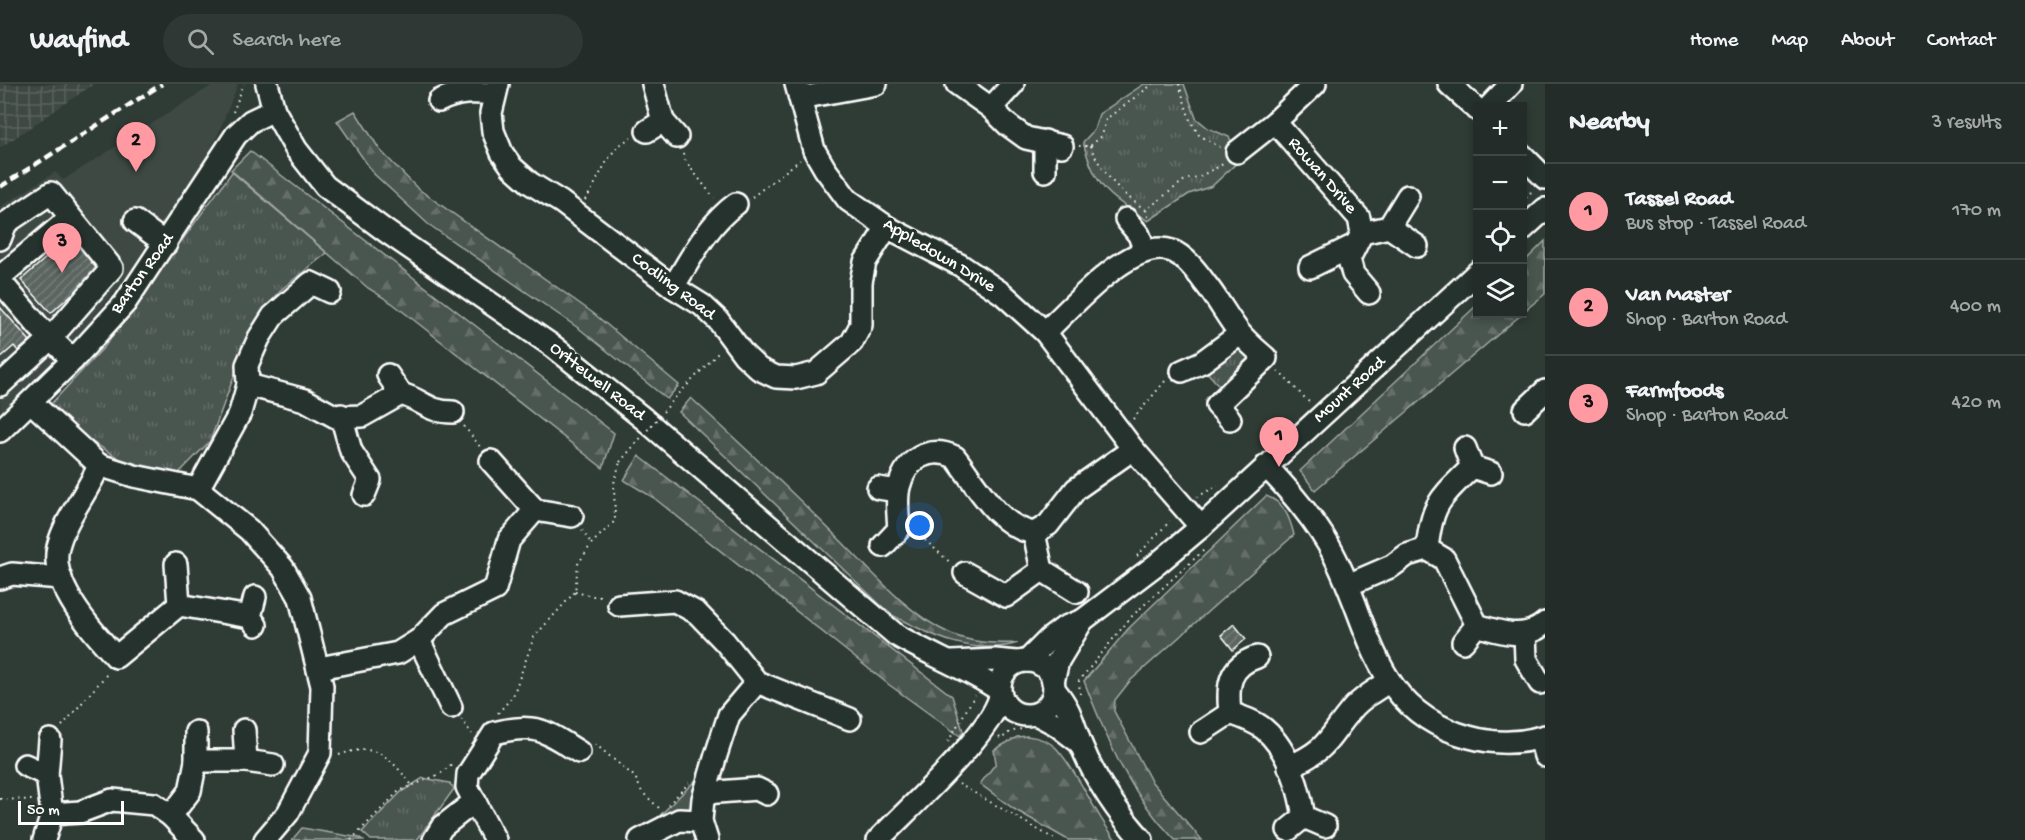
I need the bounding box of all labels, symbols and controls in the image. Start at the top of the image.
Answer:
search box [163,14,583,68]
text: Wayfind [30,25,127,58]
icon: search [184,25,217,58]
text: Search here [232,28,341,54]
text: Home [1690,29,1738,54]
text: Map [1771,29,1808,54]
text: About [1841,29,1894,54]
text: Contact [1927,29,1995,54]
map controls [1473,102,1527,318]
button: + [1473,102,1527,156]
text: Nearby [1569,108,1650,139]
text: 3 results [1932,112,2001,135]
pin: 2 [116,122,156,172]
street label: Rowan Drive [1283,133,1361,219]
button: − [1473,156,1527,210]
text: Tassel Road [1626,187,1732,213]
text: 1 [1584,200,1593,223]
text: 170 m [1952,200,2001,223]
button: locate [1473,210,1527,264]
text: Bus stop · Tassel Road [1626,213,1806,236]
street label: Appledown Drive [879,214,1000,298]
pin: 3 [42,224,82,273]
street label: Barton Road [106,228,180,319]
street label: Codling Road [627,249,720,326]
button: layers [1473,264,1527,318]
text: Van Master [1626,283,1730,309]
text: 2 [1584,296,1593,319]
text: 400 m [1950,296,2001,319]
text: Shop · Barton Road [1626,309,1787,332]
street label: Orttewell Road [545,338,650,427]
street label: Mount Road [1310,351,1391,428]
text: Farmfoods [1626,379,1723,405]
text: 3 [1583,392,1594,415]
text: 420 m [1951,392,2001,415]
text: Shop · Barton Road [1626,405,1787,428]
pin: 1 [1260,418,1298,467]
your location [905,511,934,540]
scale bar [18,798,124,826]
text: 50 m [27,802,60,821]

